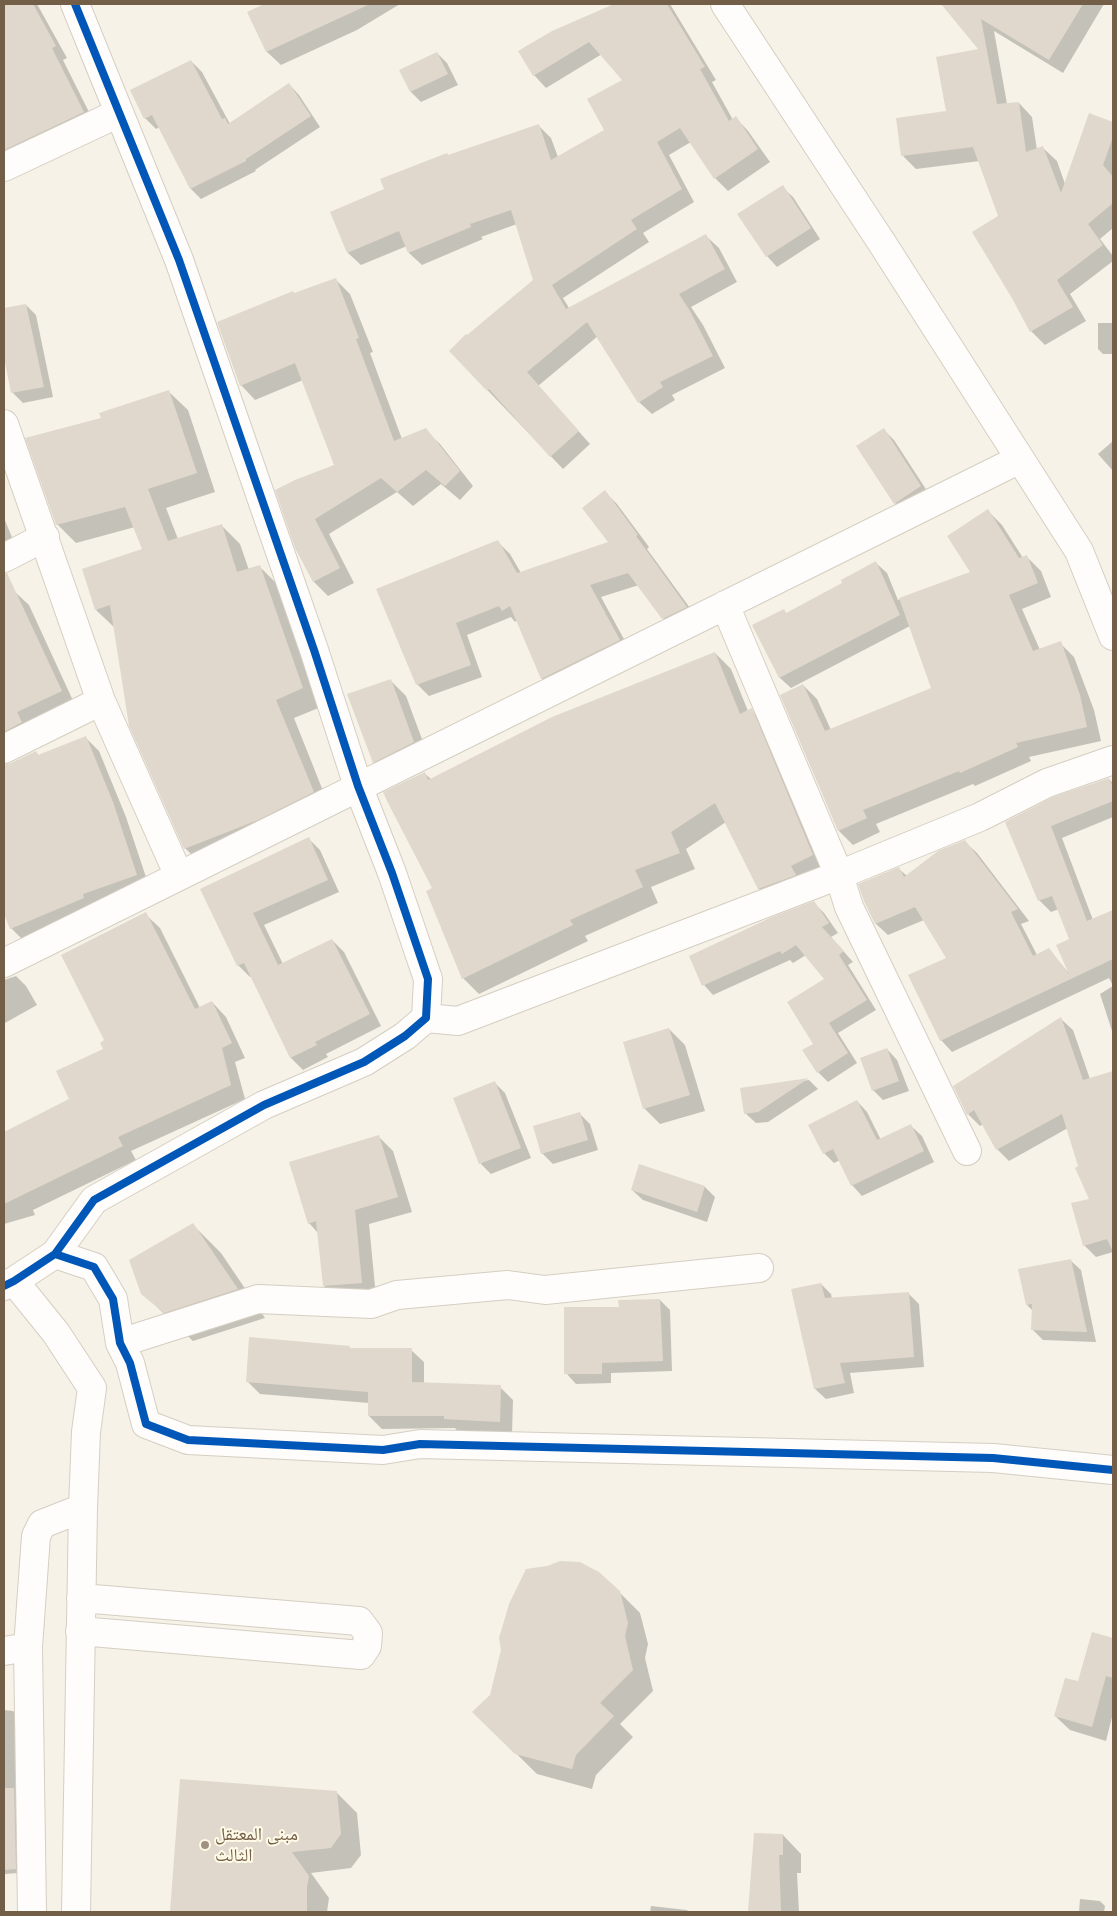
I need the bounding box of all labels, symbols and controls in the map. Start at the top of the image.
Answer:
place label: مبنى المعتقل الثالث [215,1824,298,1866]
marker: مبنى المعتقل الثالث [199,1839,211,1851]

